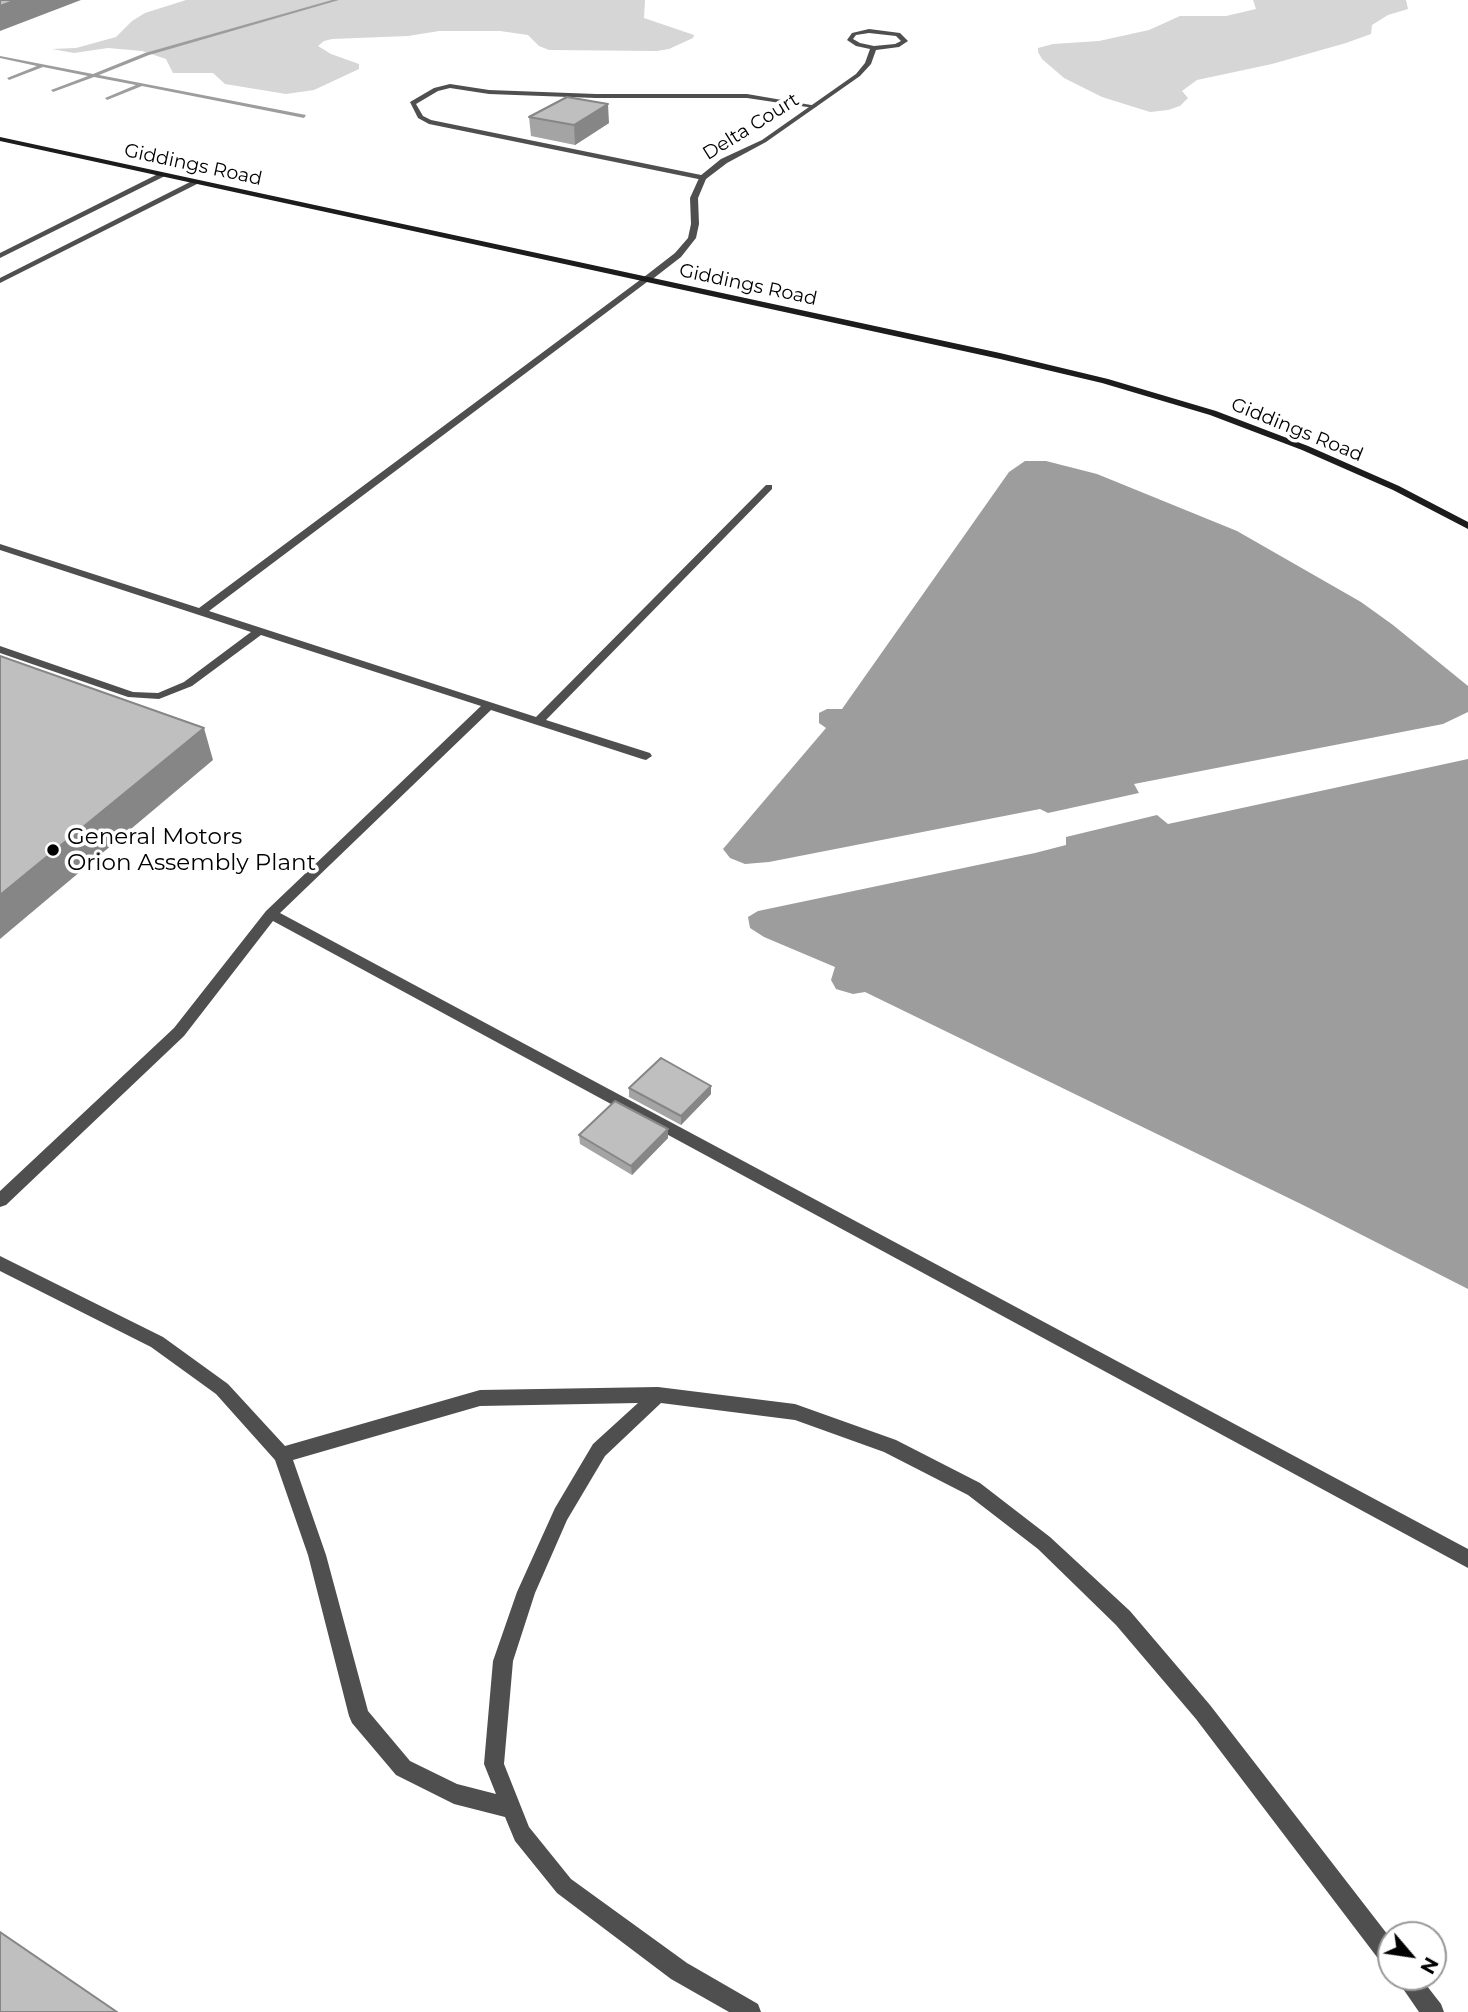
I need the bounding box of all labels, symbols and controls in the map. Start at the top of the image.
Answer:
street label: Delta Court [699,88,803,166]
street label: Giddings Road [122,139,264,191]
street label: Giddings Road [677,259,819,311]
street label: Giddings Road [1228,393,1366,467]
place label: General Motors Orion Assembly Plant [67,823,316,877]
marker: General Motors Orion Assembly Plant [45,842,61,858]
north arrow [1377,1921,1447,1991]
text: N [1415,1953,1443,1978]

